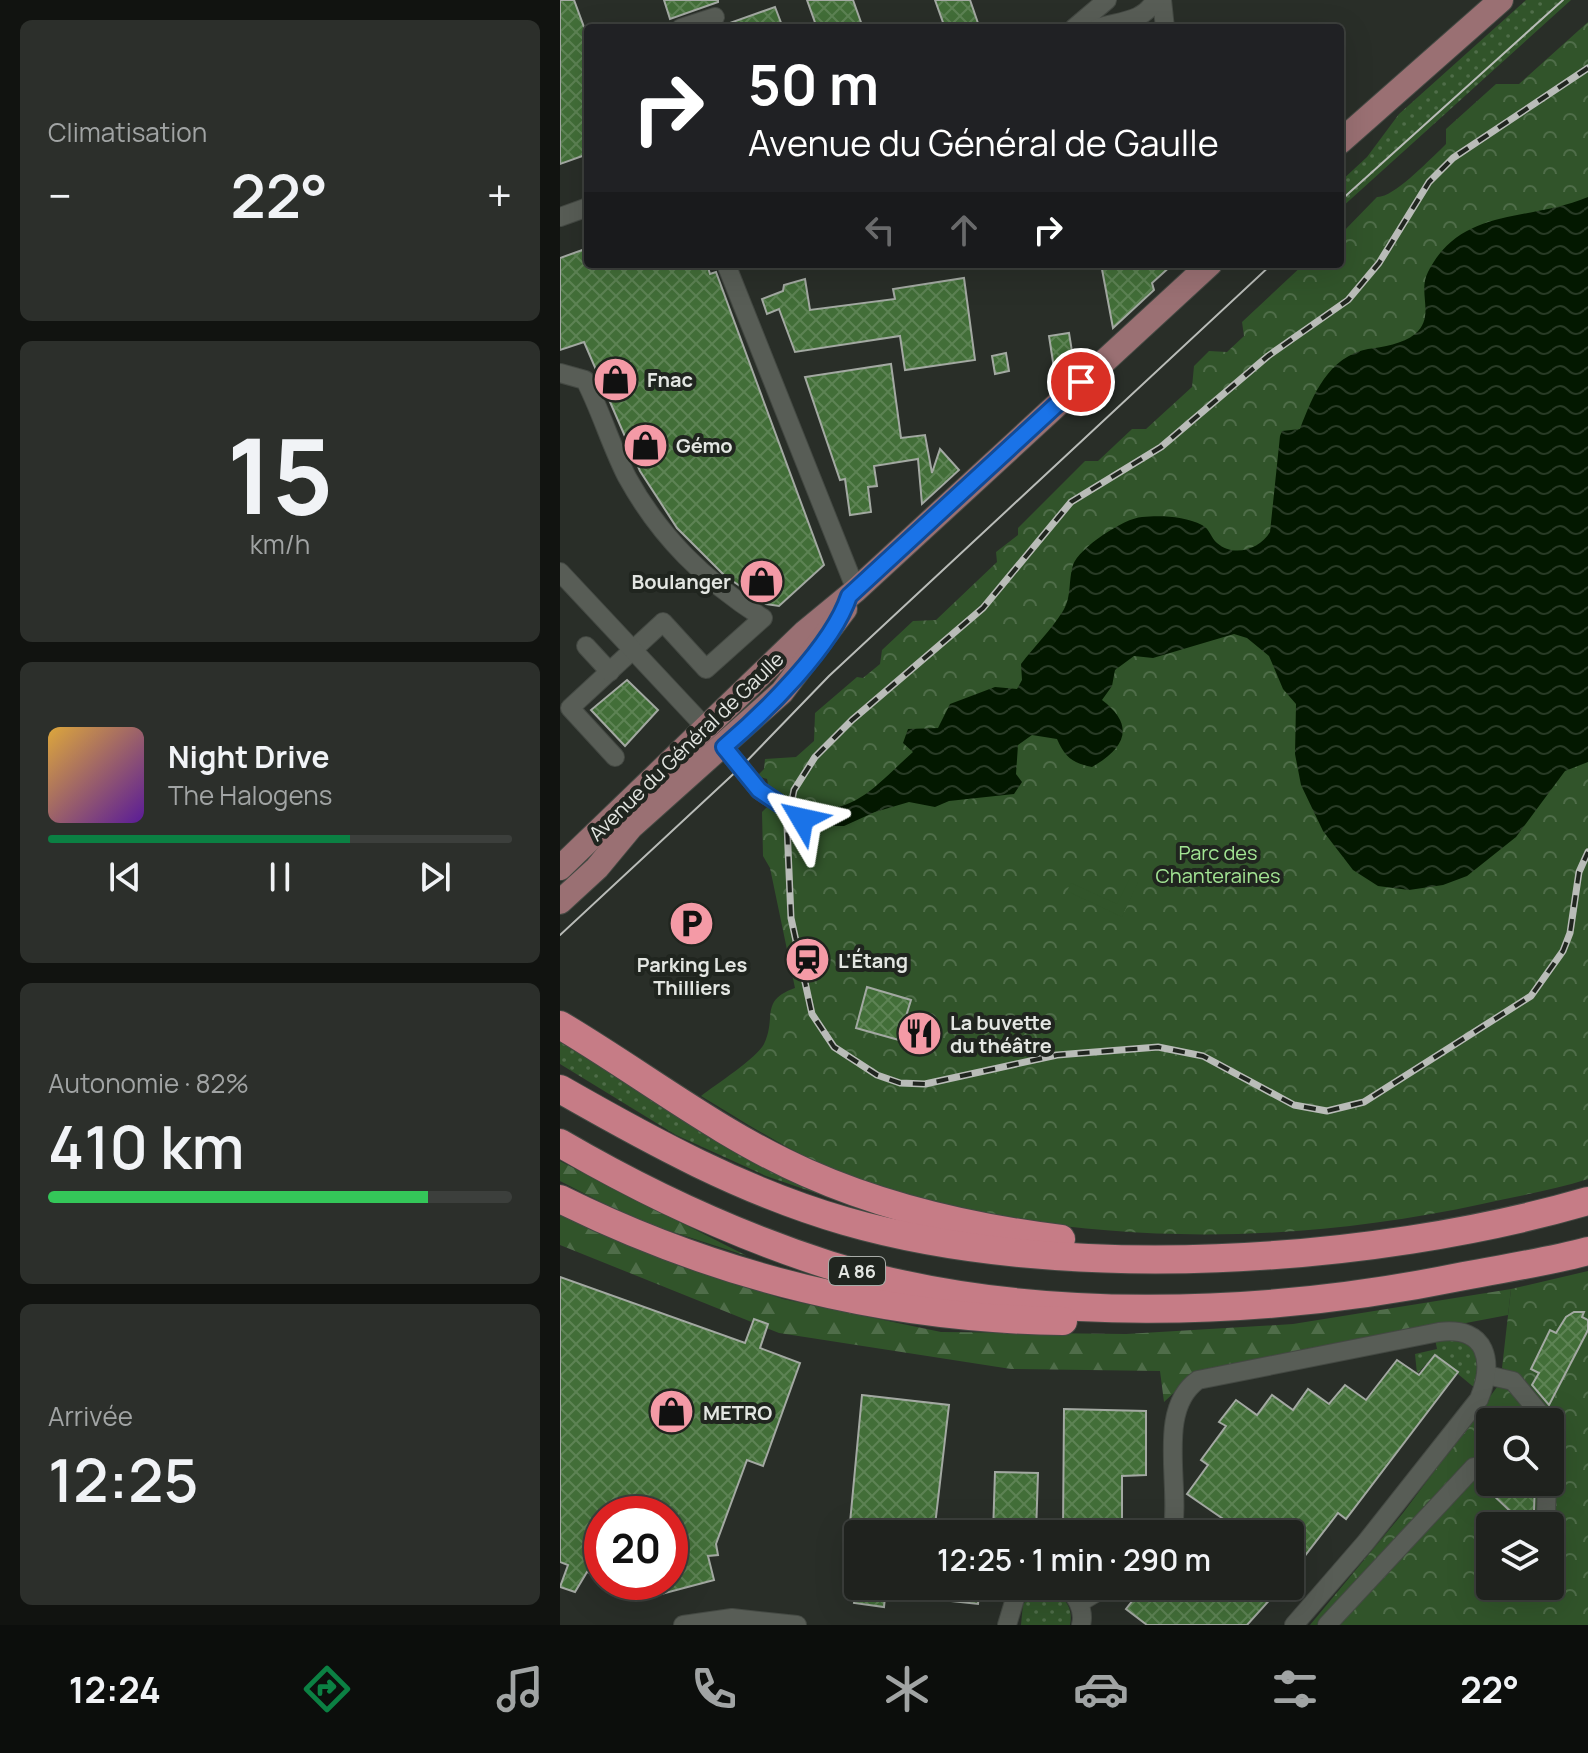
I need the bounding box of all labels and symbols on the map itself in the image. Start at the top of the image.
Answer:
pin [1047,348,1115,416]
shop icon: Fnac [592,355,640,403]
place label: Fnac [647,366,693,393]
shop icon: Gémo [621,421,669,469]
place label: Gémo [676,432,733,459]
shop icon: Boulanger [738,557,786,605]
place label: Boulanger [632,568,731,595]
street label: Avenue du Général de Gaulle [583,645,789,847]
position arrow [760,777,844,861]
park label: Parc des Chanteraines [1155,839,1281,889]
parking icon: Parking Les Thilliers [668,900,716,948]
station icon: L'Étang [783,936,831,984]
place label: L'Étang [838,947,908,974]
place label: Parking Les Thilliers [637,951,748,1001]
place label: La buvette du théâtre [950,1009,1052,1059]
restaurant icon: La buvette du théâtre [895,1010,943,1058]
road number: A 86 [829,1257,885,1285]
shop icon: METRO [648,1388,696,1436]
place label: METRO [703,1399,772,1426]
speed limit sign: 20 [584,1496,688,1600]

